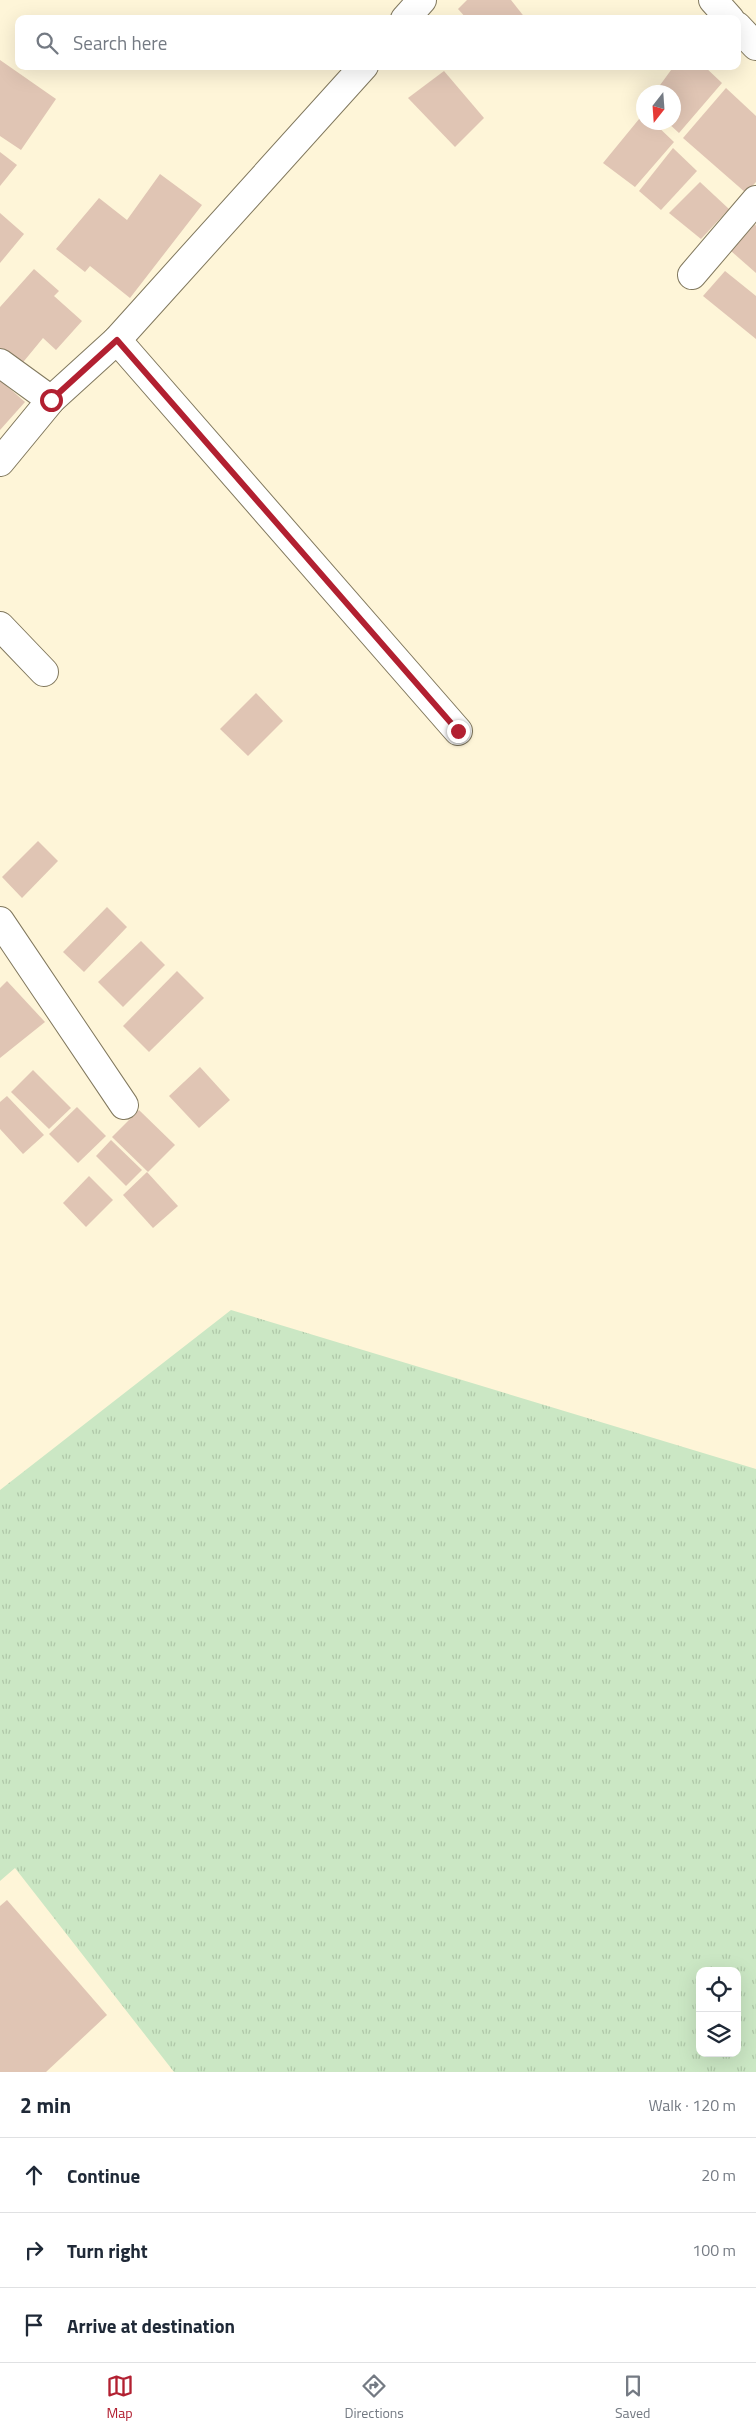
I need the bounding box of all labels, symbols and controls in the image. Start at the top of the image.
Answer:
search box [15,15,741,70]
text: Search here [73,28,167,57]
icon: search [33,29,61,57]
north arrow [636,85,681,130]
route start [40,389,63,412]
route end [447,720,470,743]
map controls [696,1967,741,2057]
button: locate [696,1967,741,2012]
button: layers [696,2012,741,2057]
text: 2 min [20,2089,71,2121]
text: Walk · 120 m [648,2093,736,2117]
icon: ahead [20,2161,48,2189]
text: Continue [67,2161,140,2190]
text: 20 m [701,2163,736,2187]
icon: right [20,2236,48,2264]
text: Turn right [67,2236,148,2265]
text: 100 m [692,2238,736,2262]
icon: arrive [20,2311,48,2339]
text: Arrive at destination [67,2311,235,2340]
tab: Map [106,2372,134,2423]
tab: Directions [345,2372,404,2423]
tab: Saved [615,2372,651,2423]

